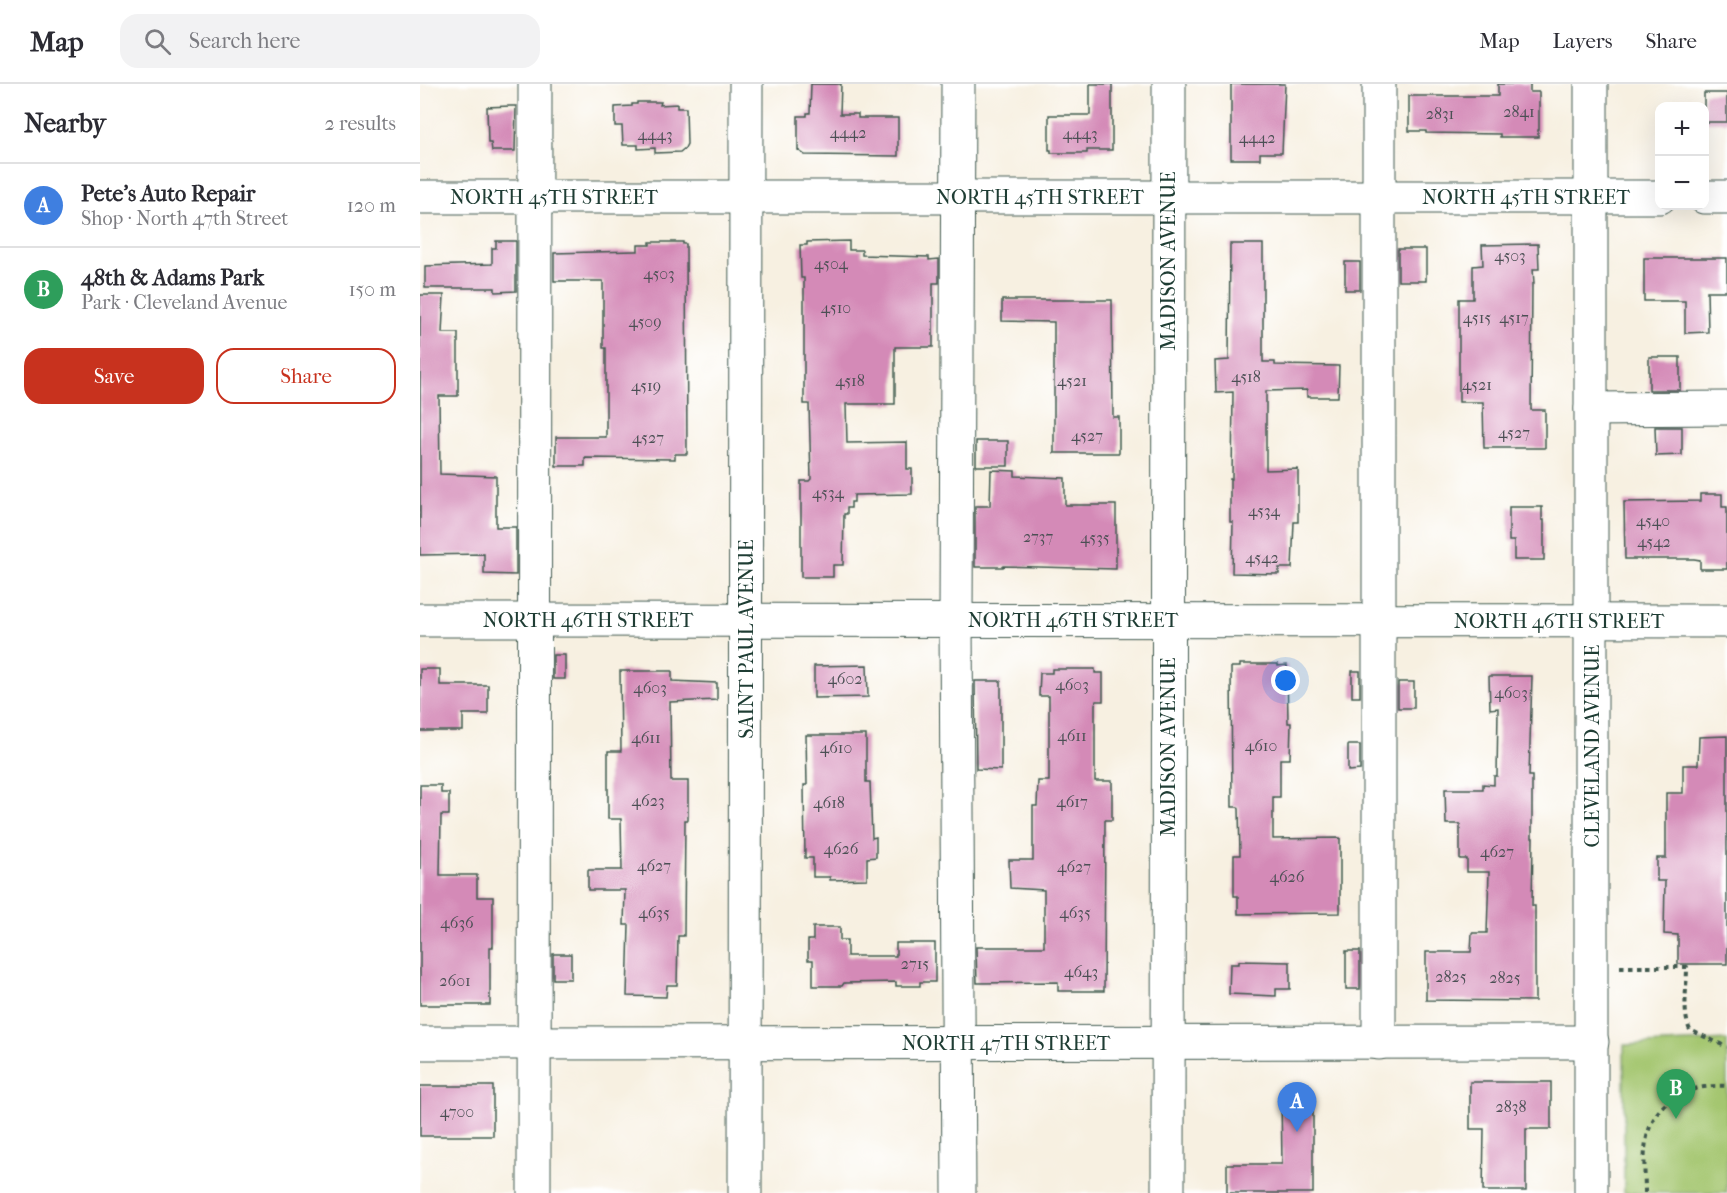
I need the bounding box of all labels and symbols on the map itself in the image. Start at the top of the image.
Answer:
house number: 2841 [1503,102,1535,121]
house number: 2831 [1426,104,1454,123]
house number: 4442 [830,123,866,142]
house number: 4443 [1062,124,1098,143]
house number: 4443 [637,125,673,144]
house number: 4442 [1239,128,1275,147]
street label: MADISON AVENUE [1157,171,1180,351]
street label: NORTH 45TH STREET [450,186,658,209]
street label: NORTH 45TH STREET [936,186,1144,209]
street label: NORTH 45TH STREET [1422,186,1630,209]
house number: 4503 [1494,246,1526,265]
house number: 4504 [814,254,849,273]
house number: 4503 [643,264,675,283]
house number: 4510 [821,298,851,317]
house number: 4515 [1463,308,1491,327]
house number: 4517 [1499,308,1529,327]
house number: 4509 [628,312,662,331]
house number: 4518 [1231,367,1261,386]
house number: 4518 [835,371,865,390]
house number: 4521 [1057,371,1087,390]
house number: 4521 [1462,375,1492,394]
house number: 4519 [631,376,661,395]
house number: 4527 [1498,423,1530,442]
house number: 4527 [1071,426,1103,445]
house number: 4527 [632,428,664,447]
house number: 4534 [812,483,845,502]
house number: 4534 [1248,501,1281,520]
house number: 4540 [1636,511,1670,530]
house number: 2737 [1023,527,1053,546]
house number: 4535 [1080,528,1110,547]
house number: 4542 [1637,532,1671,551]
street label: SAINT PAUL AVENUE [735,539,758,739]
house number: 4542 [1245,548,1279,567]
street label: NORTH 46TH STREET [483,609,694,632]
street label: NORTH 46TH STREET [968,609,1179,632]
street label: NORTH 46TH STREET [1454,610,1665,633]
street label: CLEVELAND AVENUE [1581,645,1604,847]
street label: MADISON AVENUE [1157,657,1180,837]
your location [1271,666,1300,695]
house number: 4602 [827,669,863,688]
house number: 4603 [1055,675,1089,694]
house number: 4603 [633,678,667,697]
house number: 4603 [1494,683,1528,702]
house number: 4611 [1057,726,1087,745]
house number: 4611 [631,728,661,747]
house number: 4610 [1245,736,1277,755]
house number: 4610 [820,738,852,757]
house number: 4623 [632,791,664,810]
house number: 4617 [1056,792,1088,811]
house number: 4618 [813,793,845,812]
house number: 4626 [824,839,859,858]
house number: 4627 [1480,842,1514,861]
house number: 4627 [637,856,671,875]
house number: 4627 [1057,857,1091,876]
house number: 4626 [1270,867,1305,886]
house number: 4635 [638,903,670,922]
house number: 4635 [1059,903,1091,922]
house number: 4636 [440,913,474,932]
house number: 2715 [901,954,929,973]
house number: 4643 [1064,962,1098,981]
house number: 2825 [1435,967,1467,986]
house number: 2825 [1489,968,1521,987]
house number: 2601 [439,971,471,990]
street label: NORTH 47TH STREET [902,1032,1111,1055]
pin: B [1656,1070,1696,1119]
pin: A [1278,1082,1316,1132]
house number: 2838 [1496,1097,1526,1116]
house number: 4700 [440,1102,474,1121]

